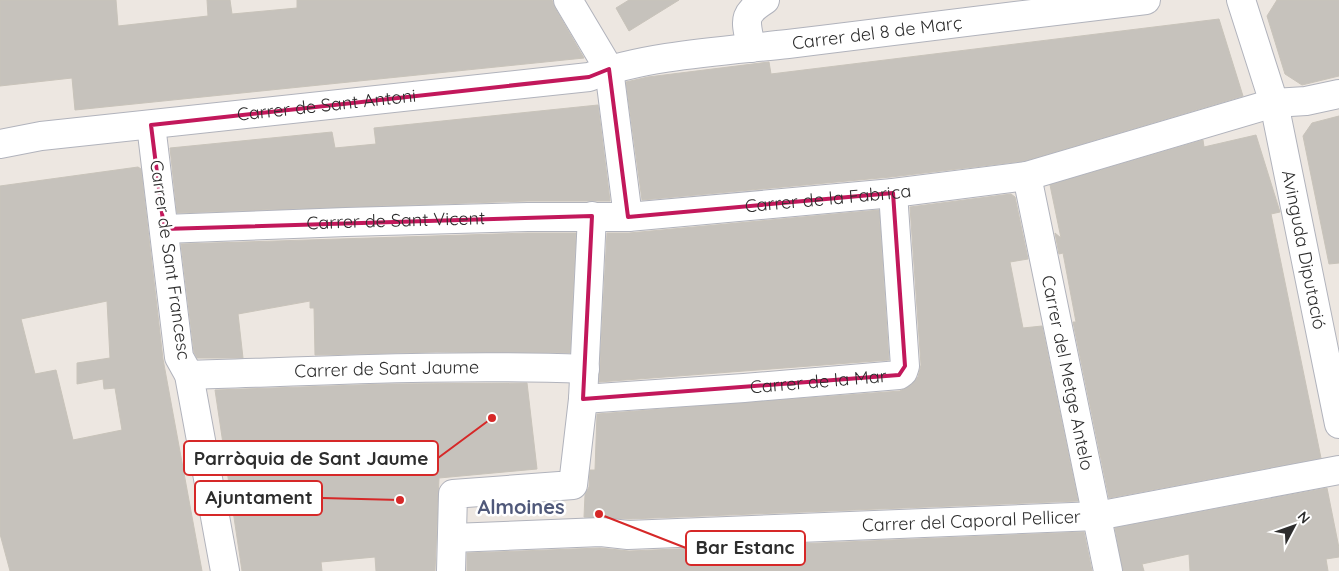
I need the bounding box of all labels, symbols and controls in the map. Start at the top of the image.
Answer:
street label: Carrer del 8 de Març [791,11,963,54]
street label: Carrer de Sant Antoni [236,84,417,126]
street label: Carrer de Sant Francesc [145,158,196,361]
street label: Avinguda Diputació [1277,168,1332,332]
street label: Carrer de la Fabrica [744,179,912,217]
street label: Carrer de Sant Vicent [306,206,485,235]
street label: Carrer del Metge Antelo [1037,273,1099,472]
street label: Carrer de Sant Jaume [294,355,479,382]
street label: Carrer de la Mar [749,364,888,398]
callout: Parròquia de Sant Jaume [184,441,438,475]
text: Parròquia de Sant Jaume [194,446,428,470]
callout: Ajuntament [195,481,322,515]
text: Ajuntament [205,485,313,509]
district label: Almoines [477,494,565,519]
north arrow [1269,501,1319,551]
street label: Carrer del Caporal Pellicer [862,505,1081,537]
text: N [1294,508,1314,527]
callout: Bar Estanc [686,531,805,565]
text: Bar Estanc [696,535,795,559]

